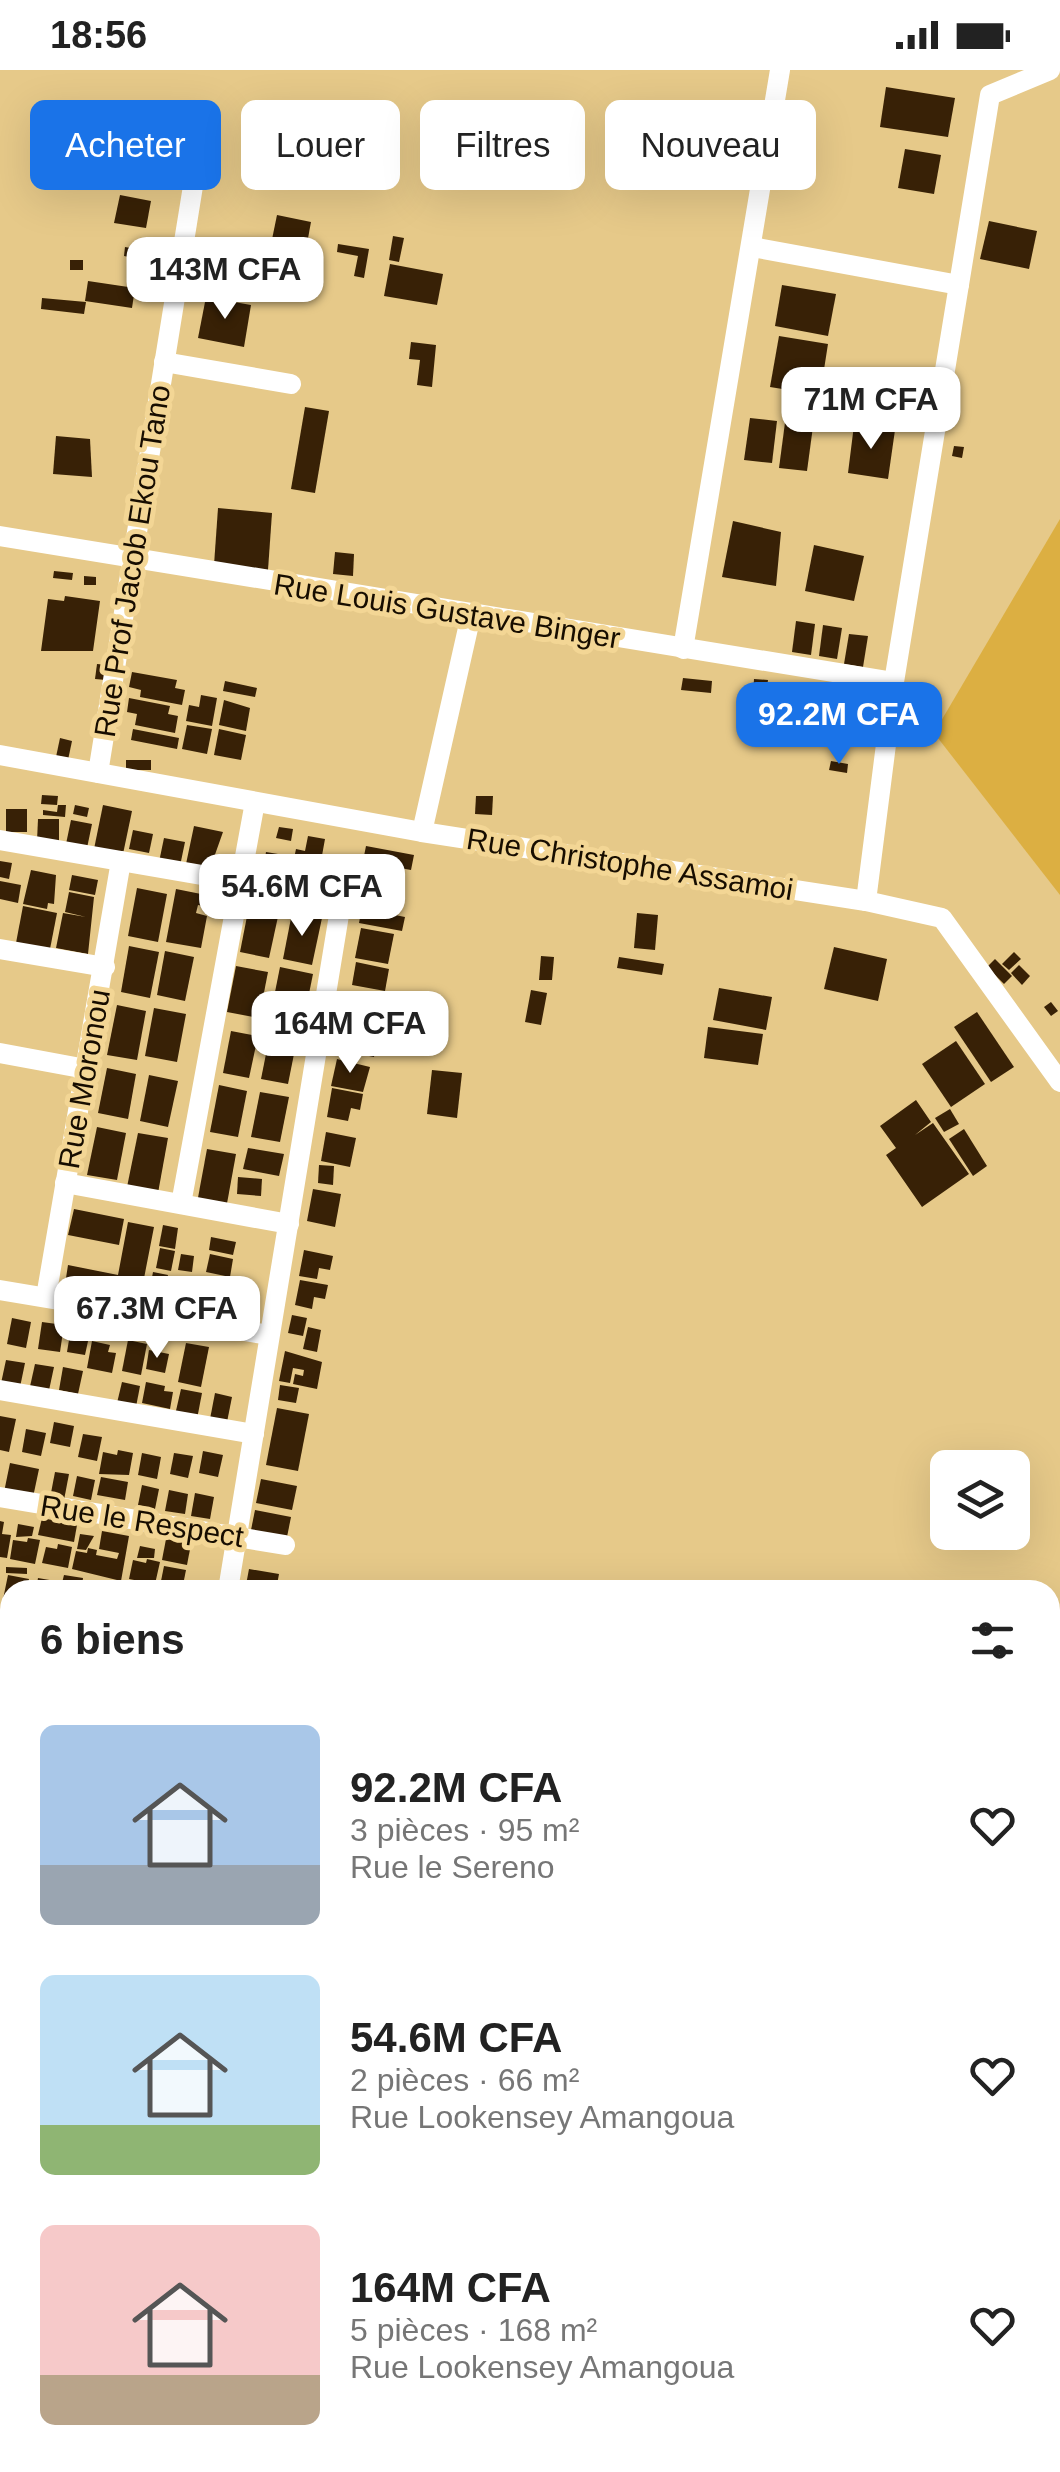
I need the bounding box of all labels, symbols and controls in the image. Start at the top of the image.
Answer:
text: 18:56 [50,14,147,56]
chip: Acheter [30,100,221,190]
chip: Louer [241,100,400,190]
chip: Filtres [420,100,585,190]
chip: Nouveau [605,100,816,190]
pin: 143M CFA [122,237,328,322]
text: 143M CFA [149,251,301,287]
pin: 71M CFA [779,367,963,452]
text: 71M CFA [803,381,939,417]
street label: Rue Prof Jacob Ekou Tano [88,382,176,740]
street label: Rue Louis Gustave Binger [271,567,623,655]
pin: 92.2M CFA [725,682,953,767]
text: 92.2M CFA [758,696,920,732]
street label: Rue Christophe Assamoi [464,822,796,906]
pin: 54.6M CFA [188,854,416,939]
text: 54.6M CFA [221,868,383,904]
street label: Rue Moronou [52,987,116,1171]
pin: 164M CFA [247,991,453,1076]
text: 164M CFA [274,1005,426,1041]
pin: 67.3M CFA [43,1276,271,1361]
text: 67.3M CFA [76,1290,238,1326]
map controls [930,1450,1030,1550]
button: layers [930,1450,1030,1550]
street label: Rue le Respect [38,1489,247,1553]
icon: filters [965,1613,1020,1668]
text: 6 biens [40,1616,185,1663]
text: 92.2M CFA [350,1764,562,1811]
icon: home [120,1765,240,1885]
icon: heart [965,1798,1020,1853]
text: 3 pièces · 95 m² [350,1812,579,1848]
text: Rue le Sereno [350,1849,555,1885]
text: 54.6M CFA [350,2014,562,2061]
icon: home [120,2015,240,2135]
icon: heart [965,2048,1020,2103]
text: 2 pièces · 66 m² [350,2062,579,2098]
text: Rue Lookensey Amangoua [350,2099,734,2135]
text: 164M CFA [350,2264,551,2311]
icon: home [120,2265,240,2385]
icon: heart [965,2298,1020,2353]
text: 5 pièces · 168 m² [350,2312,597,2348]
text: Rue Lookensey Amangoua [350,2349,734,2385]

